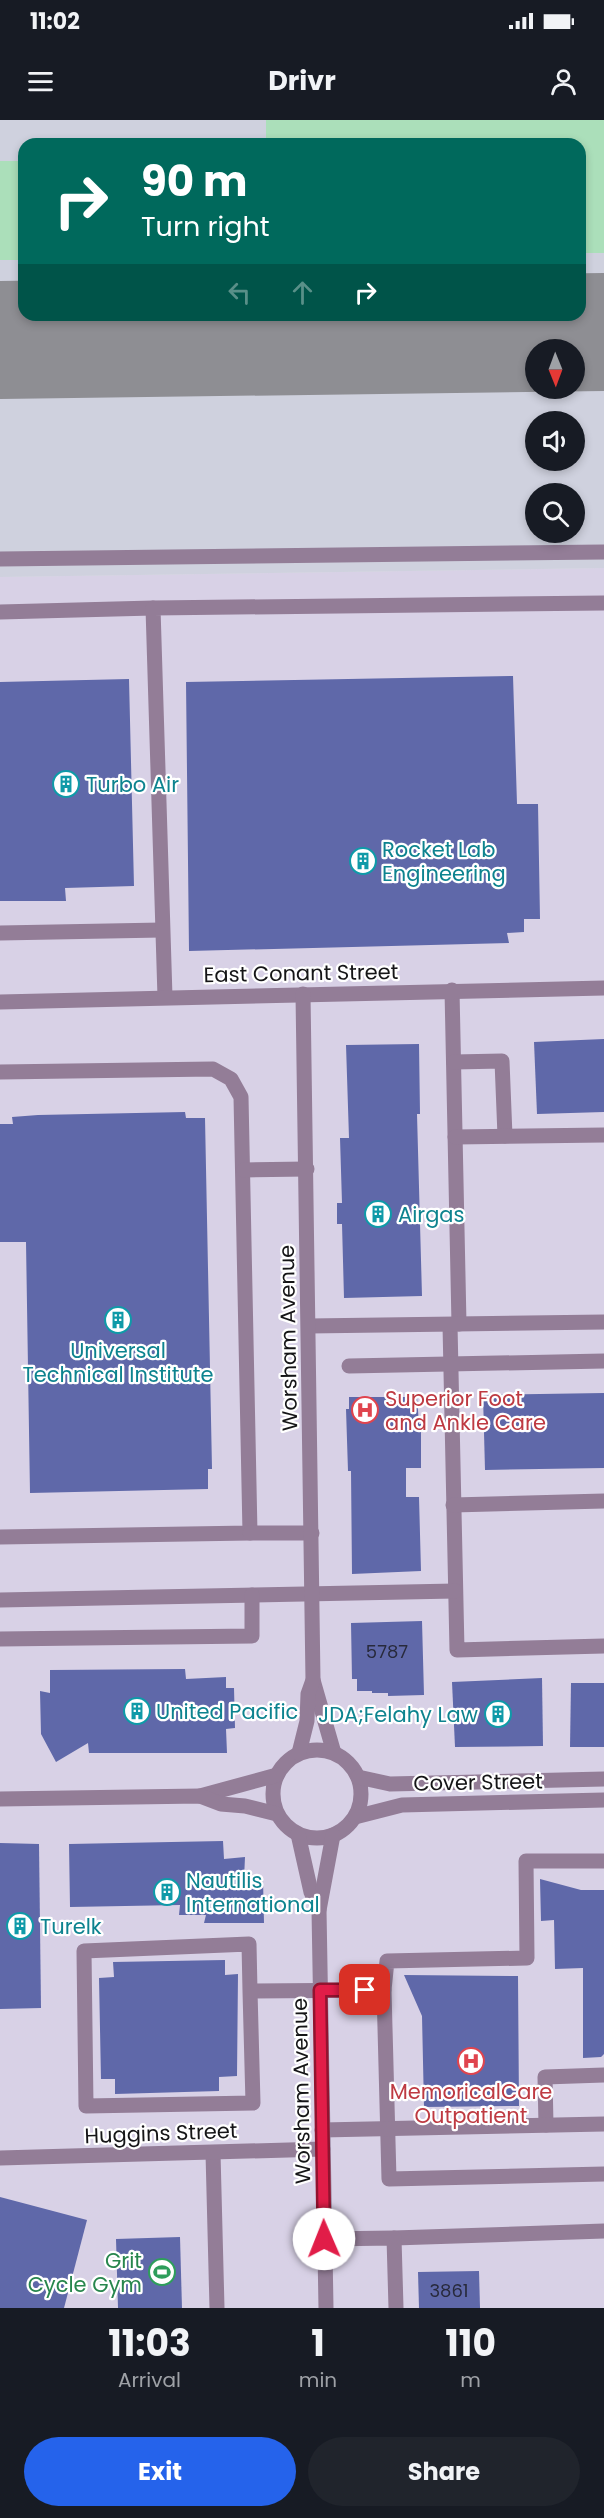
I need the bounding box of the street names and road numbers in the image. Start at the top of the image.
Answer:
street label: East Conant Street [203,957,399,989]
street label: Worsham Avenue [272,1245,304,1431]
street label: Cover Street [413,1766,543,1798]
street label: Worsham Avenue [285,1998,317,2184]
street label: Huggins Street [84,2116,238,2150]

